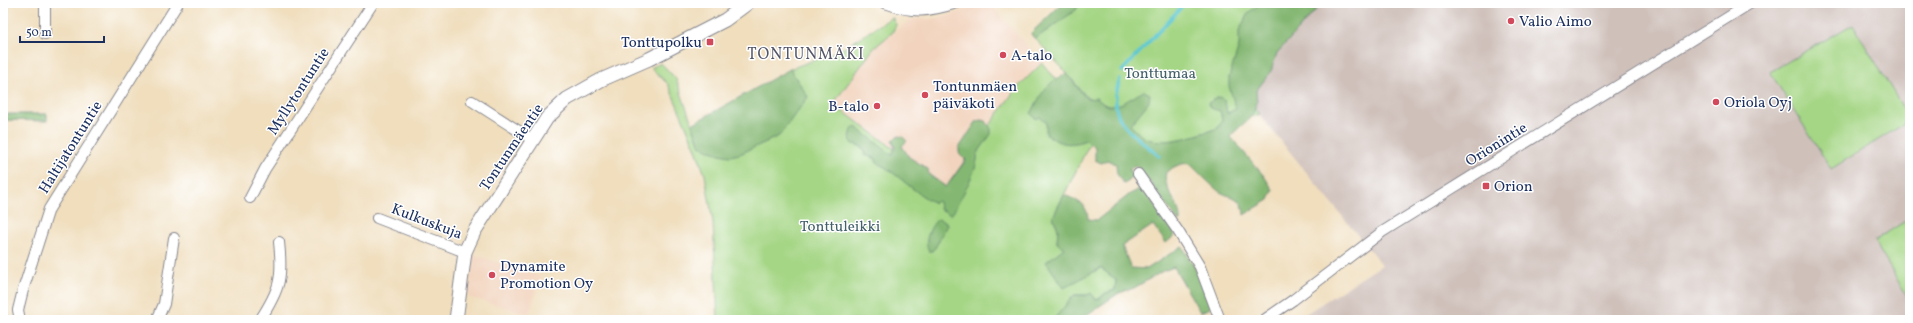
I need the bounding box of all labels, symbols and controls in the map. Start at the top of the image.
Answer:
place label: Valio Aimo [1519,12,1592,33]
marker: Valio Aimo [1506,16,1516,26]
scale bar [20,18,104,44]
text: 50 m [26,25,52,41]
place label: Tonttupolku [621,33,702,54]
marker: Tonttupolku [705,37,715,47]
street label: Myllytontuntie [263,44,335,139]
district label: TONTUNMÄKI [747,44,865,66]
place label: A-talo [1011,46,1052,67]
marker: A-talo [998,50,1008,60]
park label: Tonttumaa [1124,64,1196,85]
place label: Tontunmäen päiväkoti [933,77,1017,115]
marker: Tontunmäen päiväkoti [920,90,930,100]
place label: Oriola Oyj [1724,93,1792,114]
street label: Haltijatontuntie [34,97,108,198]
place label: B-talo [828,97,869,118]
marker: Oriola Oyj [1711,97,1721,107]
street label: Tontunmäentie [475,100,549,196]
marker: B-talo [872,101,882,111]
street label: Orionintie [1462,118,1532,172]
place label: Orion [1494,177,1533,198]
marker: Orion [1481,181,1491,191]
street label: Kulkuskuja [388,199,465,246]
park label: Tonttuleikki [800,217,880,238]
place label: Dynamite Promotion Oy [500,257,593,295]
marker: Dynamite Promotion Oy [487,270,497,280]

